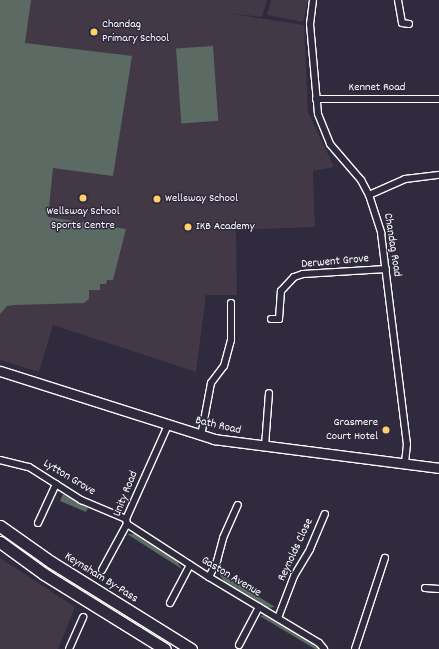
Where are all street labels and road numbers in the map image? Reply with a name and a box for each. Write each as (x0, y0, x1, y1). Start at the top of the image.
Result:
street label: Kennet Road (349, 81, 405, 95)
street label: Chandag Road (380, 212, 404, 278)
street label: Derwent Grove (301, 252, 369, 272)
street label: Bath Road (194, 414, 242, 438)
street label: Lytton Grove (40, 457, 98, 499)
street label: Unity Road (110, 469, 142, 519)
street label: Reynolds Close (275, 516, 317, 584)
street label: Keynsham By-Pass (61, 550, 141, 606)
street label: Gaston Avenue (198, 553, 264, 601)

